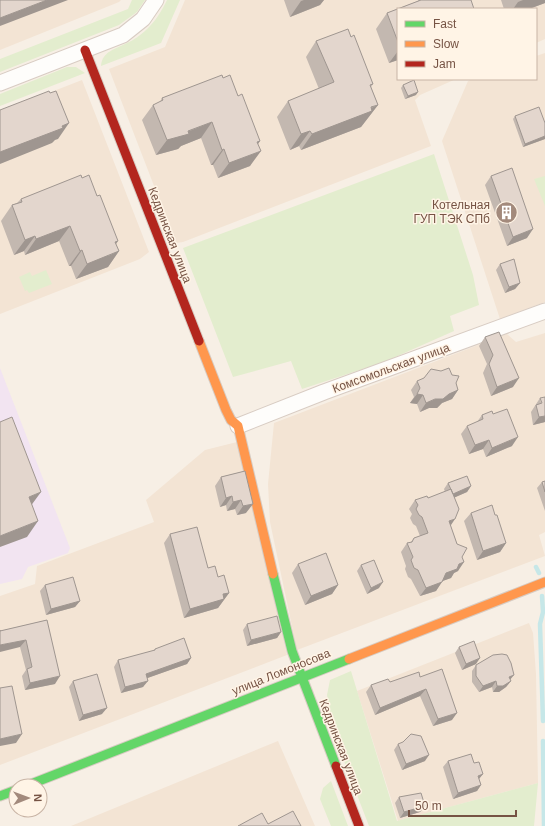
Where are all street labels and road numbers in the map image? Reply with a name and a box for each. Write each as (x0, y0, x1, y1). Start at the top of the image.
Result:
street label: Кедринская улица (145, 185, 195, 285)
street label: Комсомольская улица (331, 340, 452, 396)
street label: улица Ломоносова (230, 646, 333, 698)
street label: Кедринская улица (316, 697, 366, 797)

